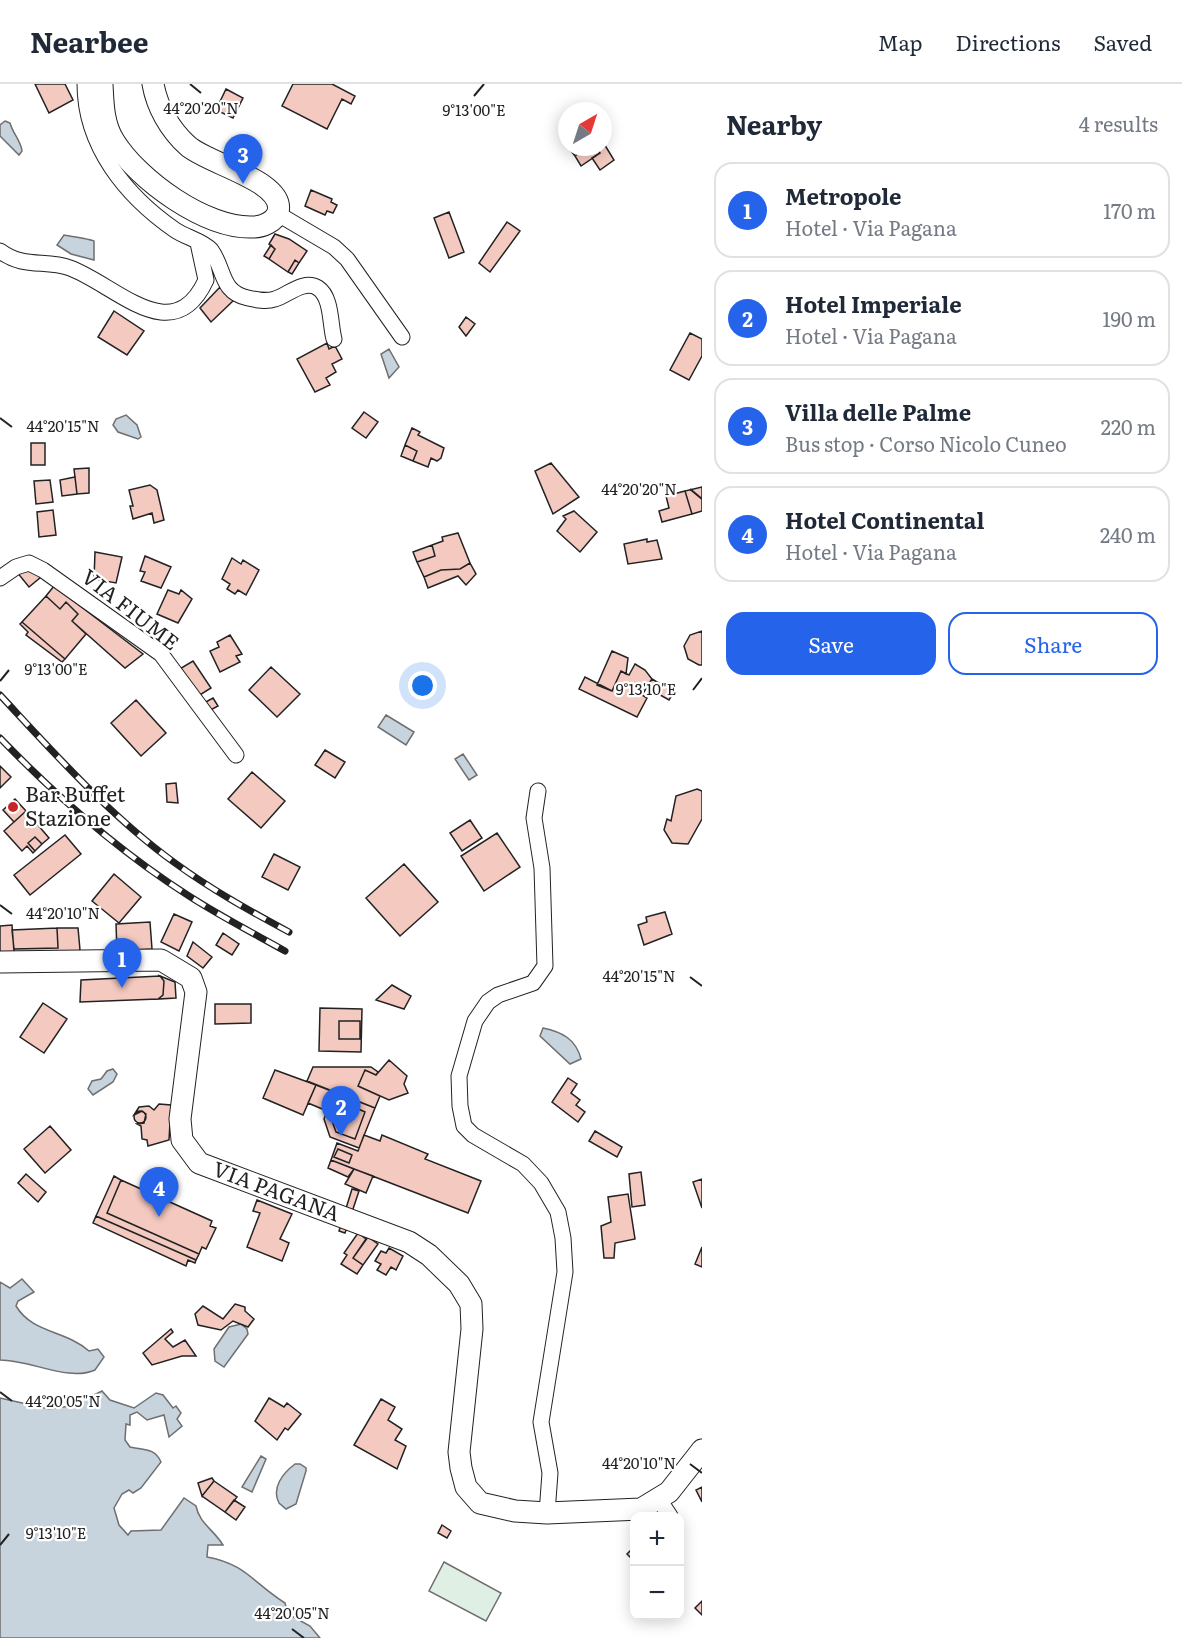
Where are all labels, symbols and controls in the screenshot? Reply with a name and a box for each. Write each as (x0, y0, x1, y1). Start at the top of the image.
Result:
text: Nearbee (30, 20, 149, 62)
text: Map (878, 26, 923, 57)
text: Directions (956, 26, 1061, 57)
text: Saved (1094, 26, 1152, 57)
text: 44°20'20"N (163, 96, 239, 119)
text: 9°13'00"E (442, 98, 506, 121)
north arrow (558, 102, 612, 156)
text: Nearby (726, 104, 822, 143)
text: 4 results (1079, 108, 1158, 138)
pin: 3 (224, 135, 262, 184)
text: Metropole (785, 179, 902, 212)
text: 1 (743, 195, 752, 225)
text: 170 m (1103, 195, 1156, 225)
text: Hotel · Via Pagana (785, 212, 957, 242)
text: Hotel Imperiale (785, 287, 962, 320)
text: 2 (742, 303, 753, 333)
text: 190 m (1102, 303, 1156, 333)
text: Hotel · Via Pagana (785, 320, 957, 350)
text: Villa delle Palme (785, 395, 971, 428)
text: 3 (742, 411, 753, 441)
text: 220 m (1101, 411, 1156, 441)
text: 44°20'15"N (26, 414, 100, 437)
text: Bus stop · Corso Nicolo Cuneo (785, 428, 1067, 458)
text: 44°20'20"N (601, 477, 677, 500)
text: Hotel Continental (785, 503, 984, 536)
text: 4 (741, 519, 754, 549)
text: 240 m (1100, 519, 1156, 549)
text: Hotel · Via Pagana (785, 536, 957, 566)
street label: VIA FIUME (76, 560, 187, 656)
button: Save (726, 612, 936, 675)
button: Share (948, 612, 1158, 675)
text: 9°13'00"E (24, 657, 88, 680)
your location (408, 671, 437, 700)
text: 9°13'10"E (616, 677, 676, 700)
place label: Bar Buffet Stazione (25, 777, 126, 832)
marker: Bar Buffet Stazione (6, 800, 20, 814)
text: 44°20'10"N (26, 901, 100, 924)
pin: 1 (102, 938, 142, 988)
text: 44°20'15"N (602, 964, 676, 987)
pin: 2 (322, 1086, 360, 1136)
street label: VIA PAGANA (209, 1152, 345, 1228)
pin: 4 (140, 1168, 178, 1217)
text: 44°20'05"N (25, 1389, 101, 1412)
text: 44°20'10"N (602, 1451, 676, 1474)
map controls (630, 1512, 684, 1620)
button: + (630, 1512, 684, 1566)
text: 9°13'10"E (26, 1521, 86, 1544)
button: − (630, 1566, 684, 1620)
text: 44°20'05"N (254, 1601, 330, 1624)

